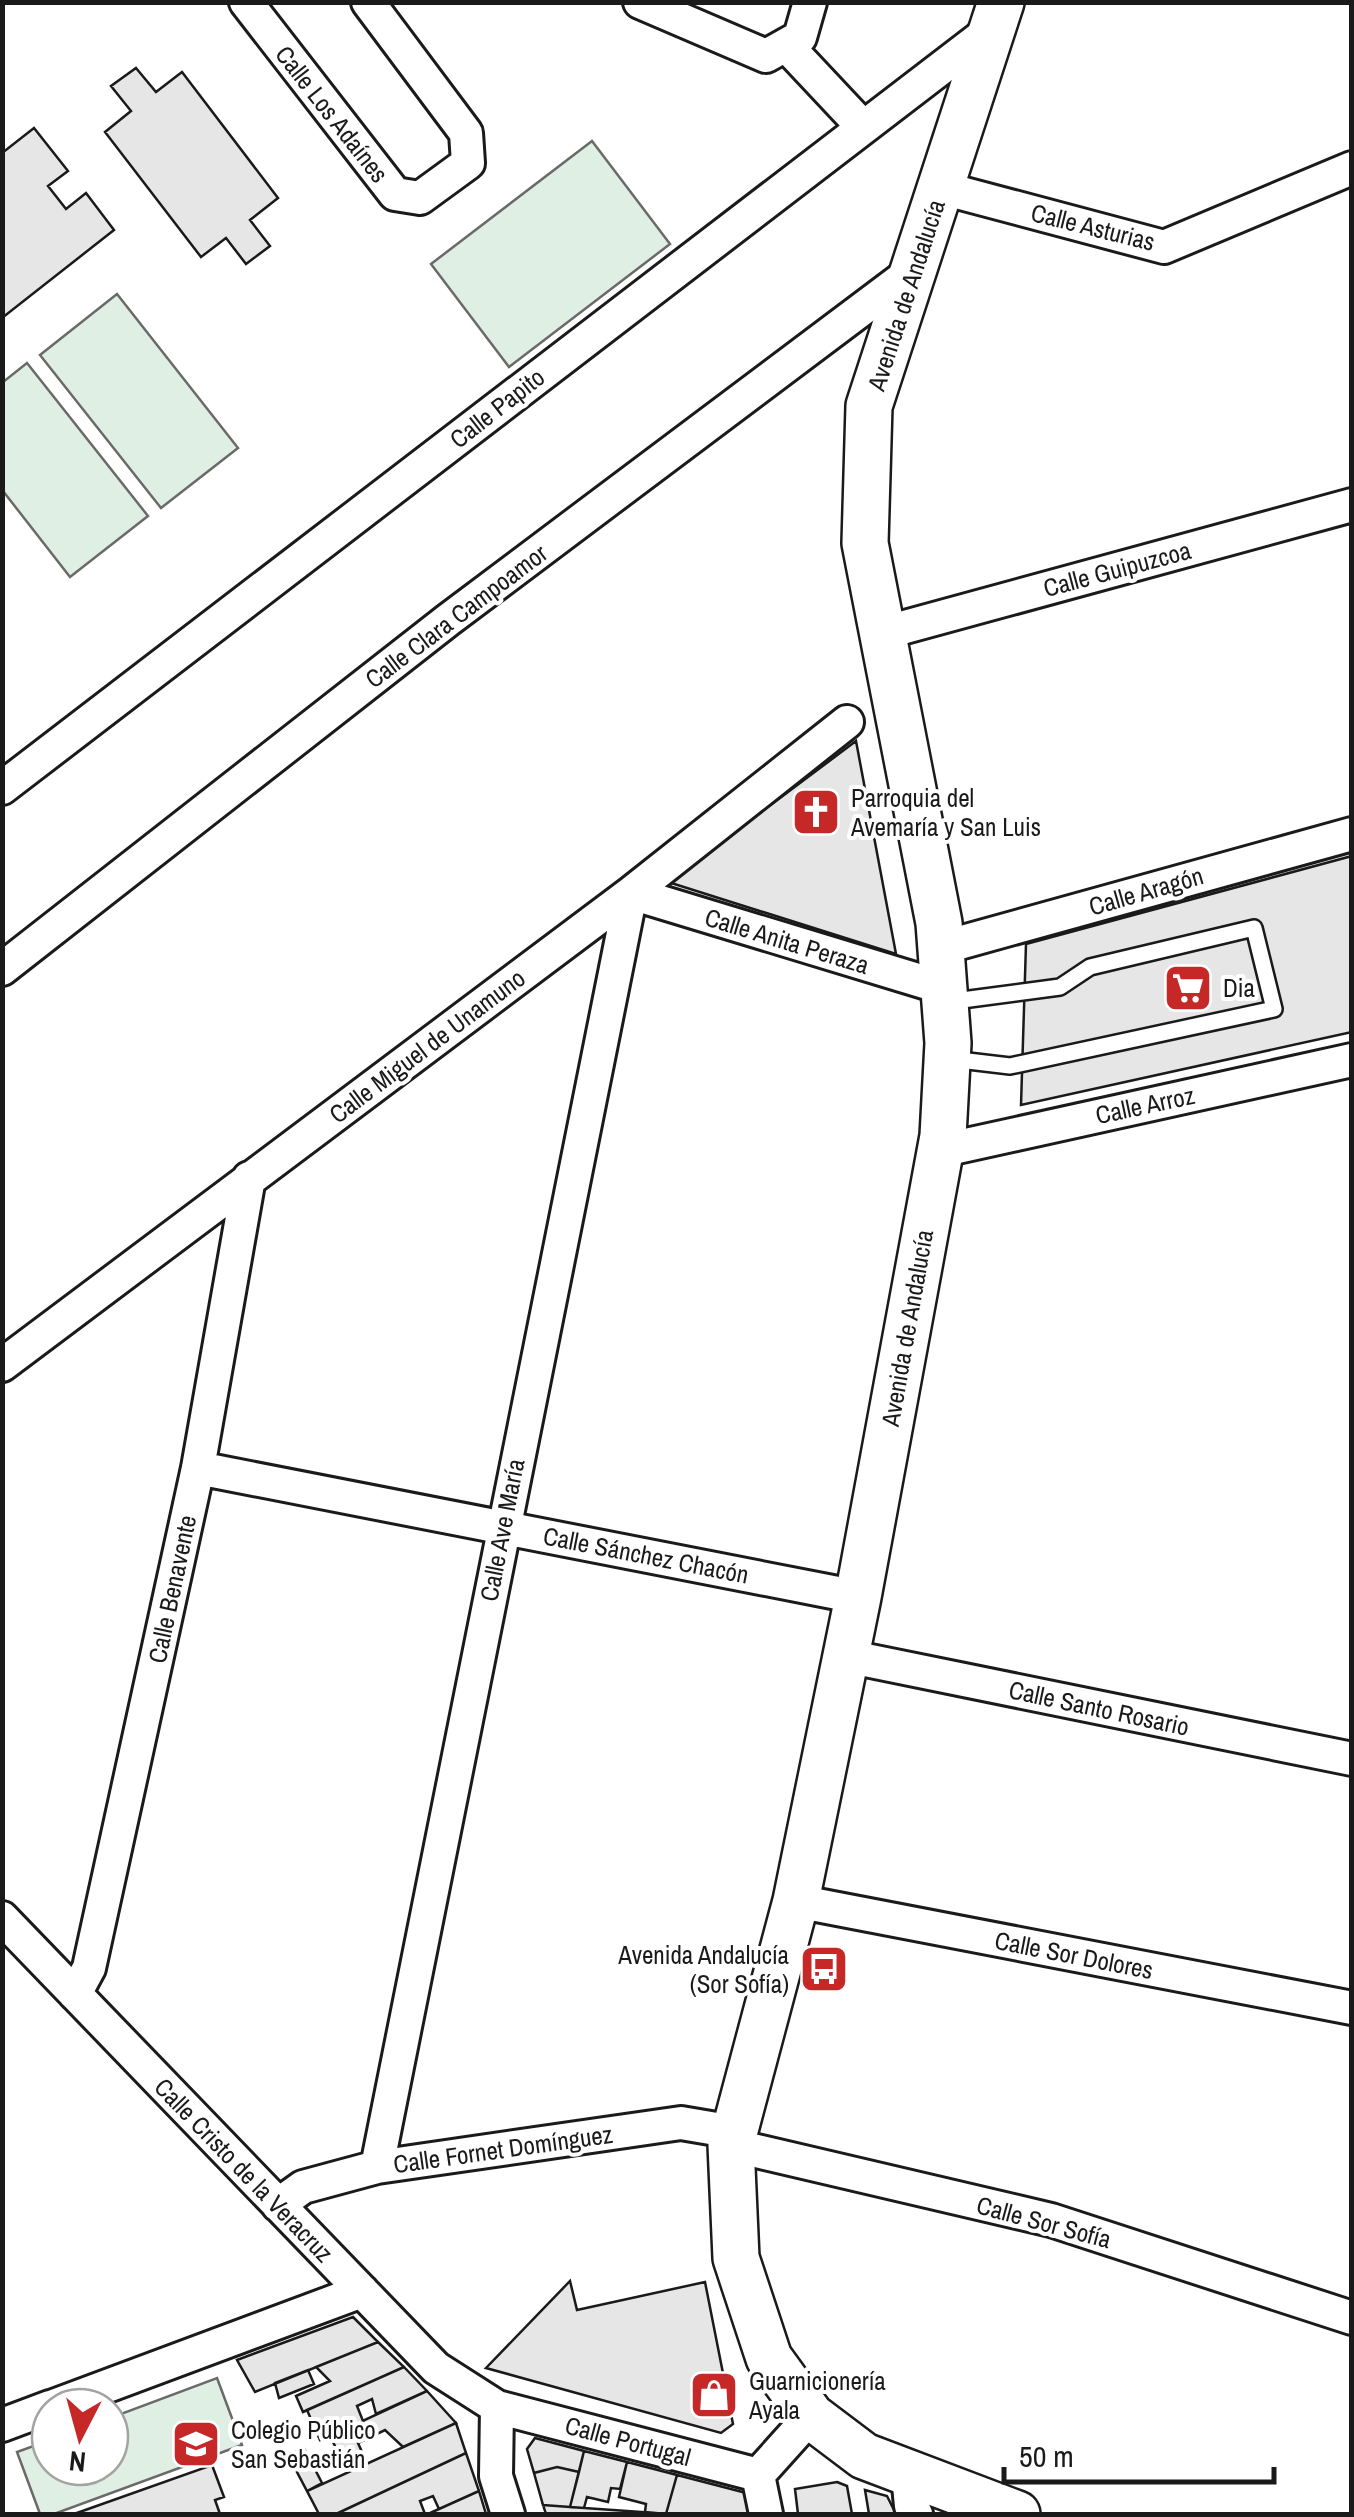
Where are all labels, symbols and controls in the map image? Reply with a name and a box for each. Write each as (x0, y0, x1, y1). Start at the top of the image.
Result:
street label: Calle Los Adaínes (268, 38, 396, 190)
street label: Avenida de Andalucía (859, 194, 953, 396)
street label: Calle Asturias (1028, 195, 1158, 259)
street label: Calle Papito (443, 360, 551, 456)
street label: Calle Guipuzcoa (1039, 533, 1195, 605)
street label: Calle Clara Campoamor (358, 536, 554, 696)
place label: Parroquia del Avemaría y San Luis (850, 781, 1041, 844)
church icon: Parroquia del Avemaría y San Luis (790, 786, 842, 838)
street label: Calle Aragón (1085, 858, 1207, 924)
street label: Calle Anita Peraza (701, 900, 874, 982)
street label: Calle Miguel de Unamuno (322, 961, 532, 1131)
supermarket icon: Dia (1162, 962, 1214, 1014)
place label: Dia (1223, 971, 1256, 1005)
street label: Calle Arroz (1092, 1078, 1198, 1132)
street label: Avenida de Andalucía (873, 1226, 941, 1430)
street label: Calle Ave María (472, 1455, 533, 1604)
street label: Calle Benavente (140, 1512, 204, 1666)
street label: Calle Sánchez Chacón (540, 1518, 752, 1592)
street label: Calle Santo Rosario (1006, 1672, 1192, 1744)
street label: Calle Sor Dolores (992, 1923, 1156, 1987)
place label: Avenida Andalucía (Sor Sofía) (617, 1938, 790, 2001)
bus stop icon: Avenida Andalucía (Sor Sofía) (798, 1943, 850, 1995)
street label: Calle Cristo de la Veracruz (147, 2070, 341, 2270)
street label: Calle Fornet Domínguez (391, 2117, 615, 2181)
street label: Calle Sor Sofía (973, 2188, 1116, 2256)
place label: Guarnicionería Ayala (748, 2364, 886, 2427)
shop icon: Guarnicionería Ayala (688, 2369, 740, 2421)
north arrow (30, 2387, 130, 2487)
street label: Calle Portugal (561, 2408, 695, 2474)
place label: Colegio Público San Sebastián (231, 2413, 376, 2476)
school or university icon: Colegio Público San Sebastián (170, 2418, 222, 2470)
scale bar (1004, 2422, 1274, 2484)
text: 50 m (1019, 2436, 1074, 2476)
text: N (67, 2442, 88, 2482)

